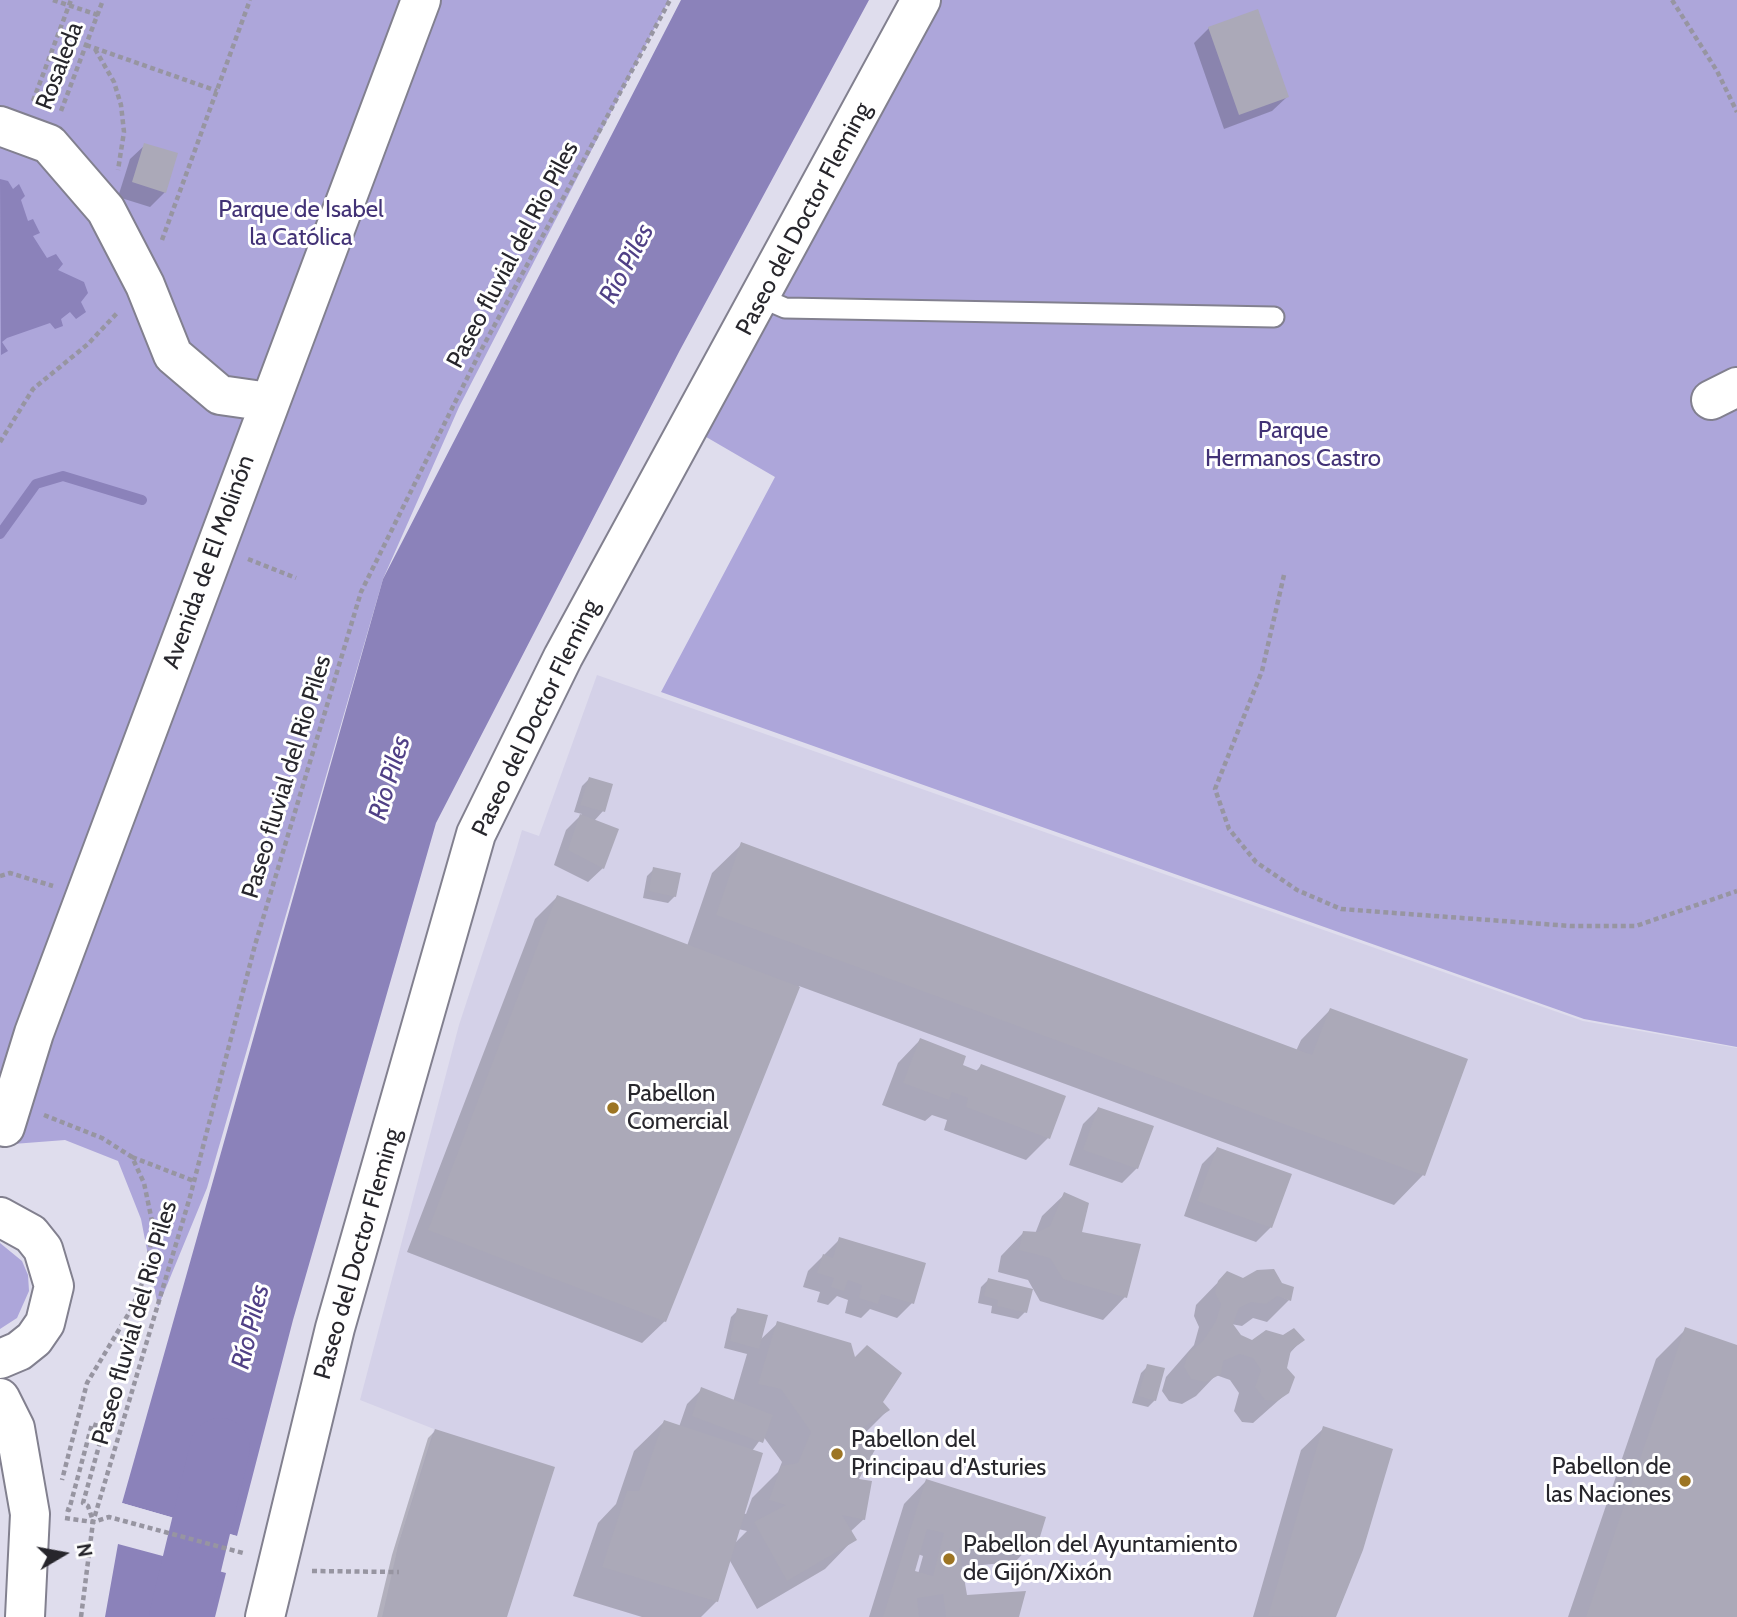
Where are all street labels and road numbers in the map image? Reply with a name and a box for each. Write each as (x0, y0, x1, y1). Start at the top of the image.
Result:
street label: Rosaleda (30, 18, 90, 114)
street label: Paseo del Doctor Fleming (730, 98, 878, 340)
street label: Paseo fluvial del Rio Piles (441, 137, 585, 373)
street label: Avenida de El Molinón (157, 451, 261, 673)
street label: Paseo del Doctor Fleming (466, 595, 606, 841)
street label: Paseo fluvial del Rio Piles (236, 652, 338, 902)
street label: Paseo del Doctor Fleming (308, 1125, 408, 1383)
street label: Paseo fluvial del Rio Piles (86, 1198, 184, 1448)

